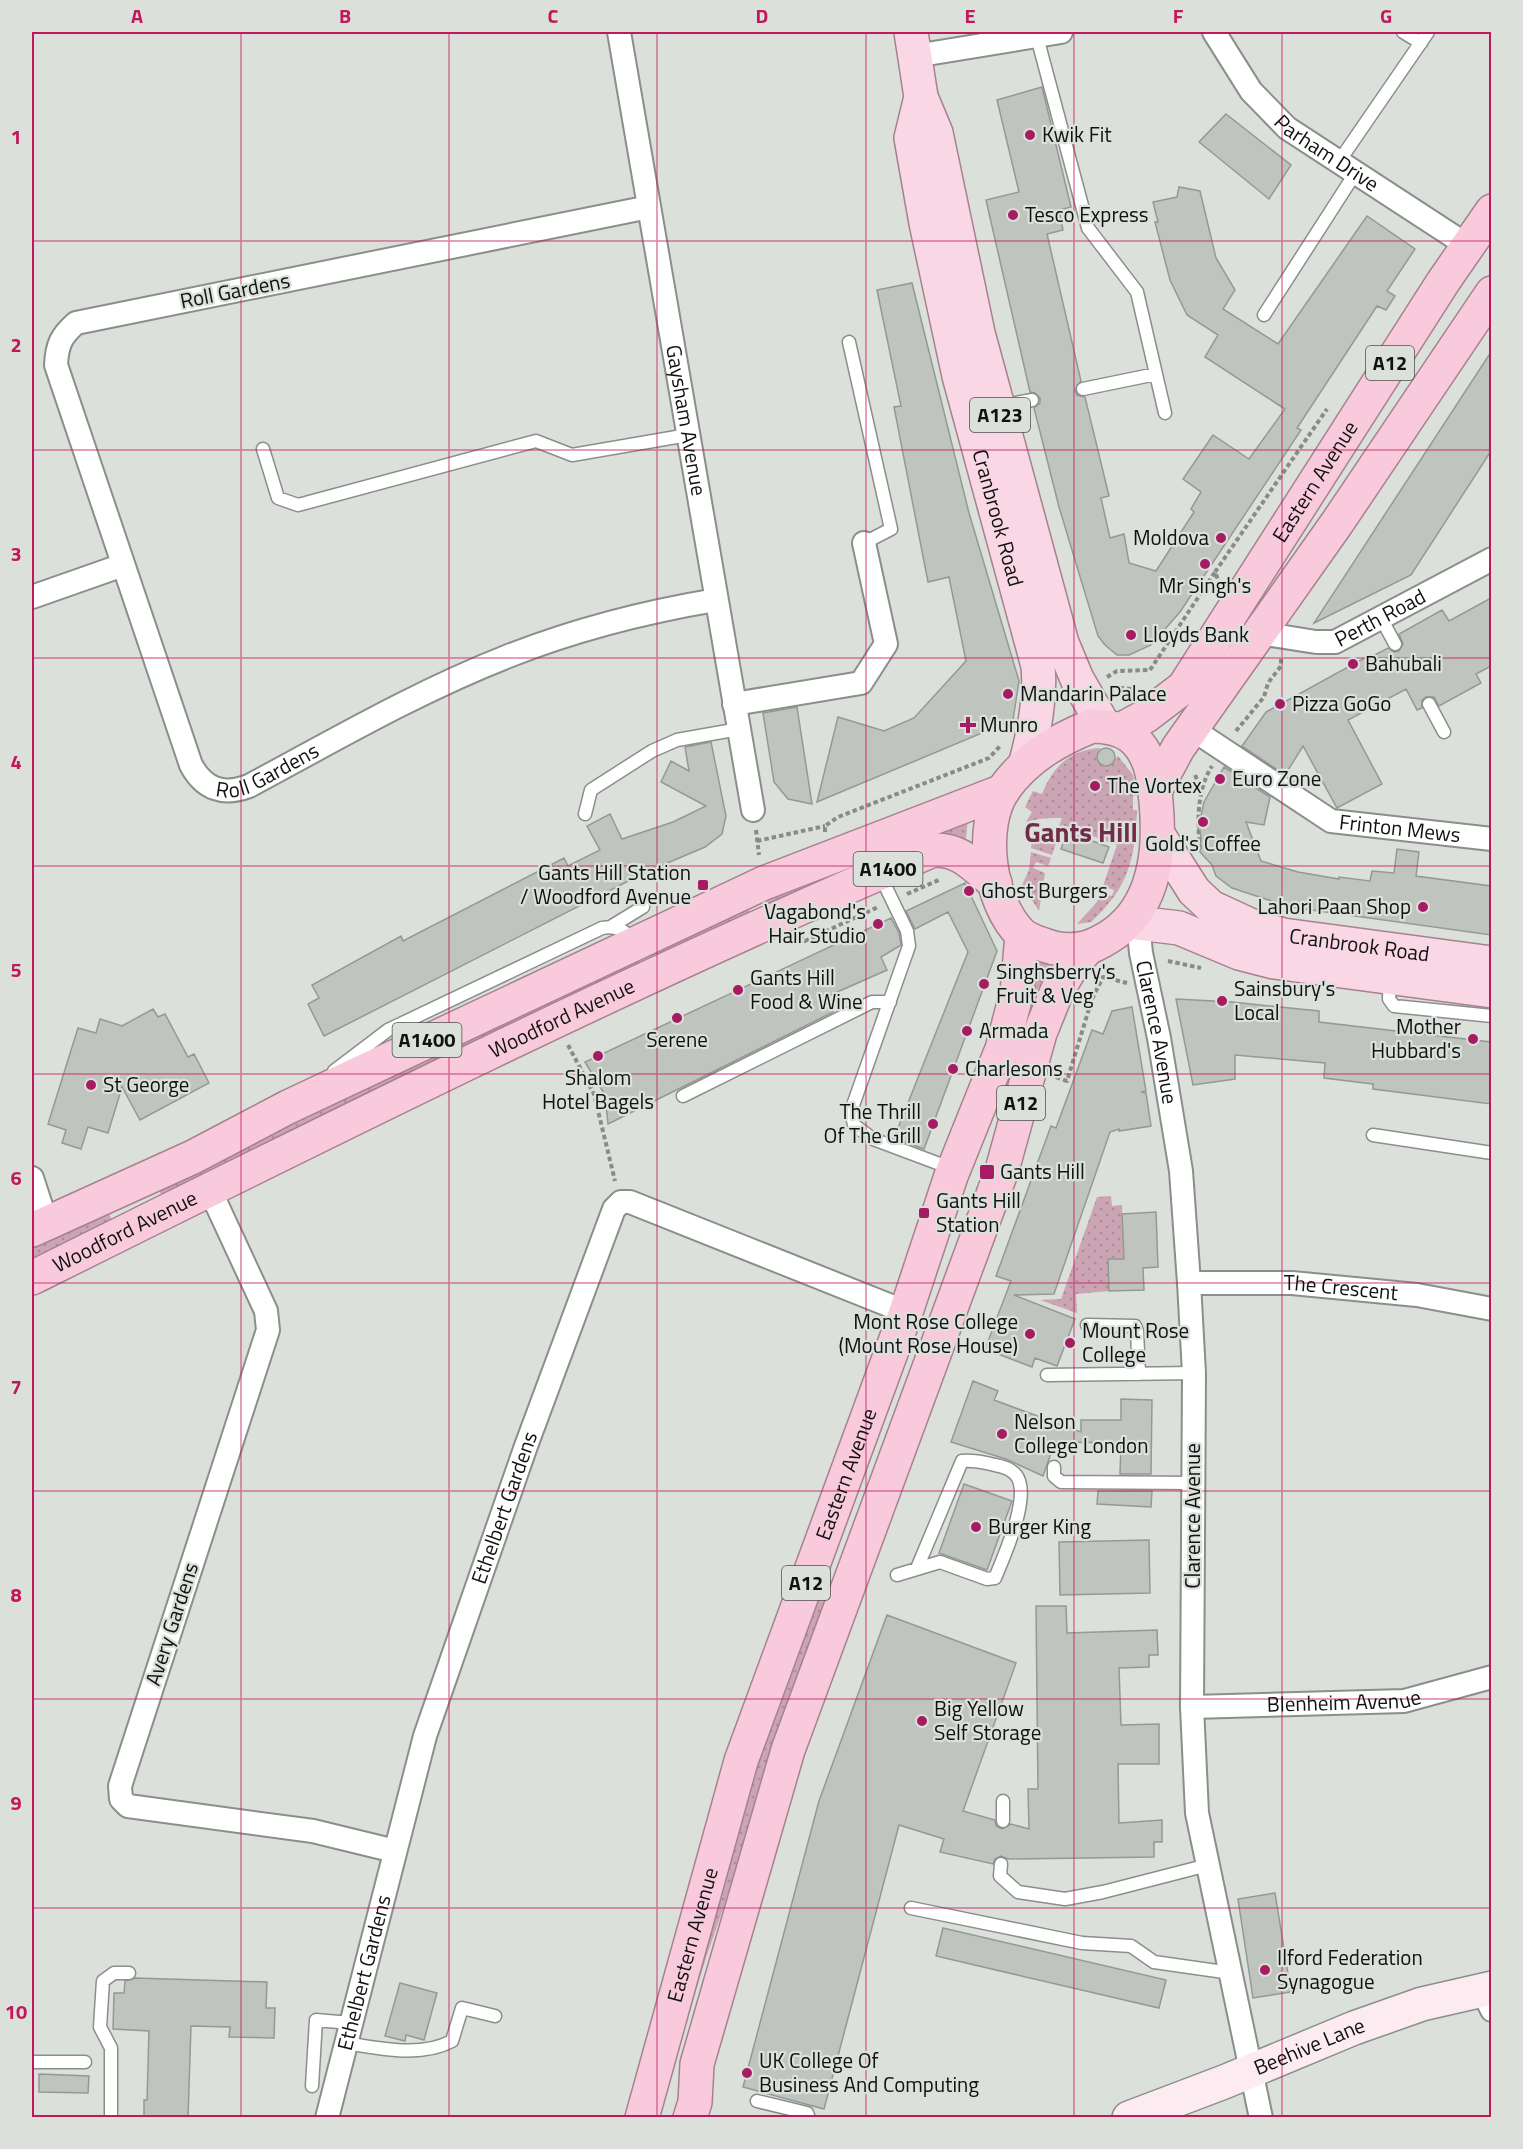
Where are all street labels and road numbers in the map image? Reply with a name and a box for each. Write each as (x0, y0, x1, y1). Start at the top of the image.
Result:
street label: Parham Drive (1267, 107, 1386, 199)
street label: Roll Gardens (177, 264, 293, 316)
street label: Gaysham Avenue (658, 342, 716, 498)
road number: A12 (1366, 346, 1414, 380)
road number: A123 (970, 398, 1030, 432)
street label: Eastern Avenue (1264, 414, 1365, 548)
street label: Cranbrook Road (965, 445, 1033, 590)
street label: Perth Road (1329, 580, 1431, 654)
street label: Roll Gardens (214, 734, 324, 806)
street label: Frinton Mews (1338, 805, 1462, 850)
road number: A1400 (854, 852, 922, 886)
street label: Cranbrook Road (1288, 919, 1431, 969)
street label: Clarence Avenue (1128, 957, 1187, 1106)
street label: Woodford Avenue (483, 969, 639, 1066)
road number: A1400 (392, 1023, 462, 1057)
road number: A12 (997, 1086, 1045, 1120)
street label: Woodford Avenue (47, 1181, 202, 1280)
street label: The Crescent (1284, 1266, 1400, 1308)
street label: Eastern Avenue (806, 1403, 884, 1545)
street label: Ethelbert Gardens (462, 1427, 545, 1588)
street label: Clarence Avenue (1176, 1443, 1208, 1589)
street label: Avery Gardens (136, 1558, 206, 1689)
road number: A12 (782, 1566, 830, 1600)
street label: Blenheim Avenue (1266, 1680, 1424, 1720)
street label: Eastern Avenue (658, 1863, 726, 2006)
street label: Ethelbert Gardens (328, 1891, 399, 2054)
street label: Beehive Lane (1248, 2008, 1369, 2083)

